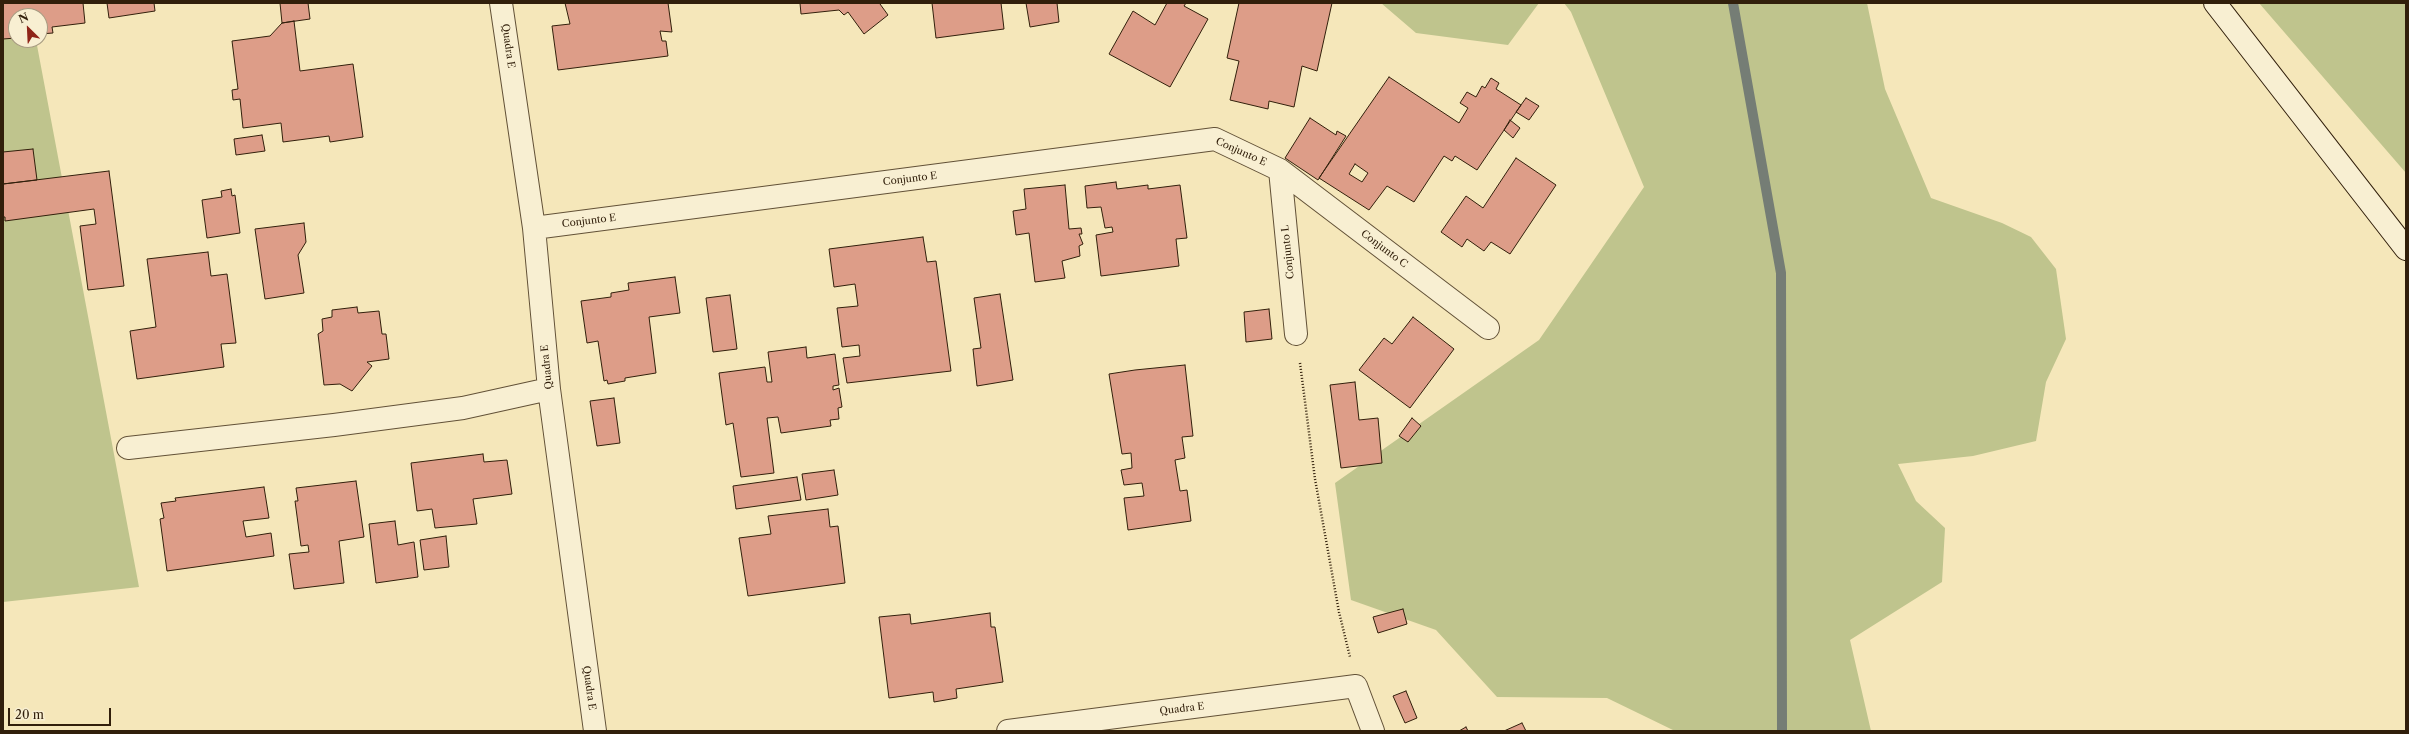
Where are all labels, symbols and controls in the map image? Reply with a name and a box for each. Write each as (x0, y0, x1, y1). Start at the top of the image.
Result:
north arrow (8, 8, 48, 48)
text: N (16, 10, 31, 26)
street label: Quadra E (499, 23, 517, 69)
street label: Conjunto E (1214, 135, 1268, 169)
street label: Conjunto E (882, 170, 938, 188)
street label: Conjunto E (561, 212, 617, 230)
street label: Conjunto L (1279, 224, 1297, 280)
street label: Conjunto C (1358, 228, 1410, 270)
street label: Quadra E (539, 344, 555, 390)
street label: Quadra E (580, 665, 598, 711)
scale bar (10, 700, 113, 726)
street label: Quadra E (1159, 700, 1205, 718)
text: 20 m (15, 707, 44, 722)

